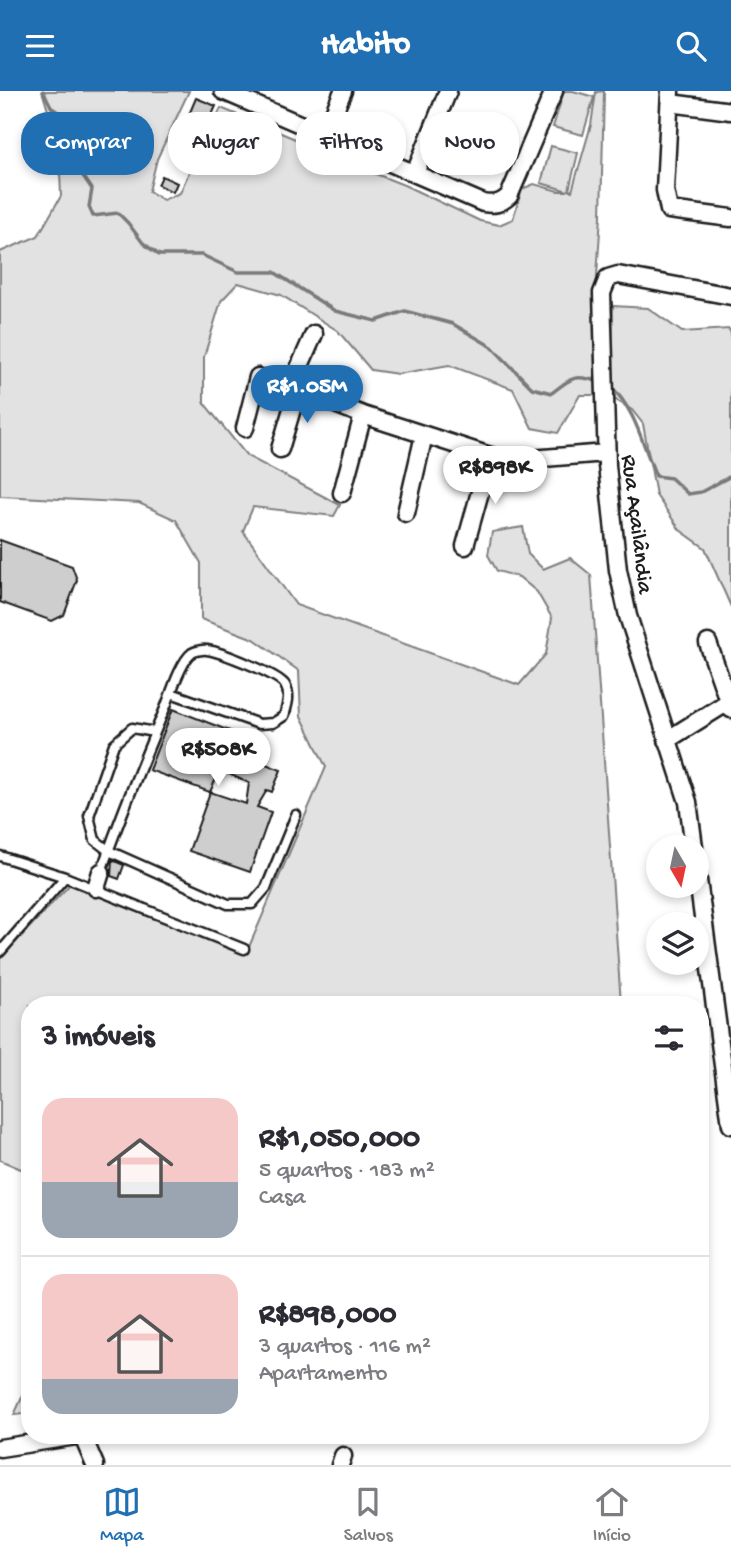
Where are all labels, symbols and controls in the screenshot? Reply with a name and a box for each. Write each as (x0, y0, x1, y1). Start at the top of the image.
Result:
icon: menu (21, 27, 59, 65)
text: Habito (321, 27, 410, 65)
icon: search (672, 27, 710, 65)
chip: Comprar (21, 112, 154, 175)
chip: Alugar (168, 112, 282, 175)
chip: Filtros (296, 112, 406, 175)
chip: Novo (420, 112, 519, 175)
pin: R$1.05M (242, 365, 372, 425)
text: R$1.05M (267, 374, 347, 401)
pin: R$898K (438, 447, 552, 506)
street label: Rua Açailândia (614, 453, 658, 597)
text: R$898K (459, 455, 531, 482)
pin: R$508K (161, 729, 275, 788)
text: R$508K (182, 737, 254, 764)
north arrow (646, 835, 709, 898)
map controls (646, 835, 709, 975)
button: layers (646, 912, 709, 975)
icon: filters (650, 1019, 688, 1057)
text: 3 imóveis (42, 1021, 154, 1056)
text: R$1,050,000 (259, 1123, 420, 1158)
icon: home (98, 1126, 182, 1210)
text: 5 quartos · 183 m² (259, 1158, 435, 1185)
text: Casa (259, 1185, 305, 1212)
text: R$898,000 (259, 1299, 397, 1334)
icon: home (98, 1302, 182, 1386)
text: 3 quartos · 116 m² (259, 1334, 431, 1361)
text: Apartamento (259, 1361, 387, 1388)
tab: Mapa (100, 1483, 144, 1548)
tab: Salvos (344, 1483, 393, 1548)
tab: Início (593, 1483, 631, 1548)

